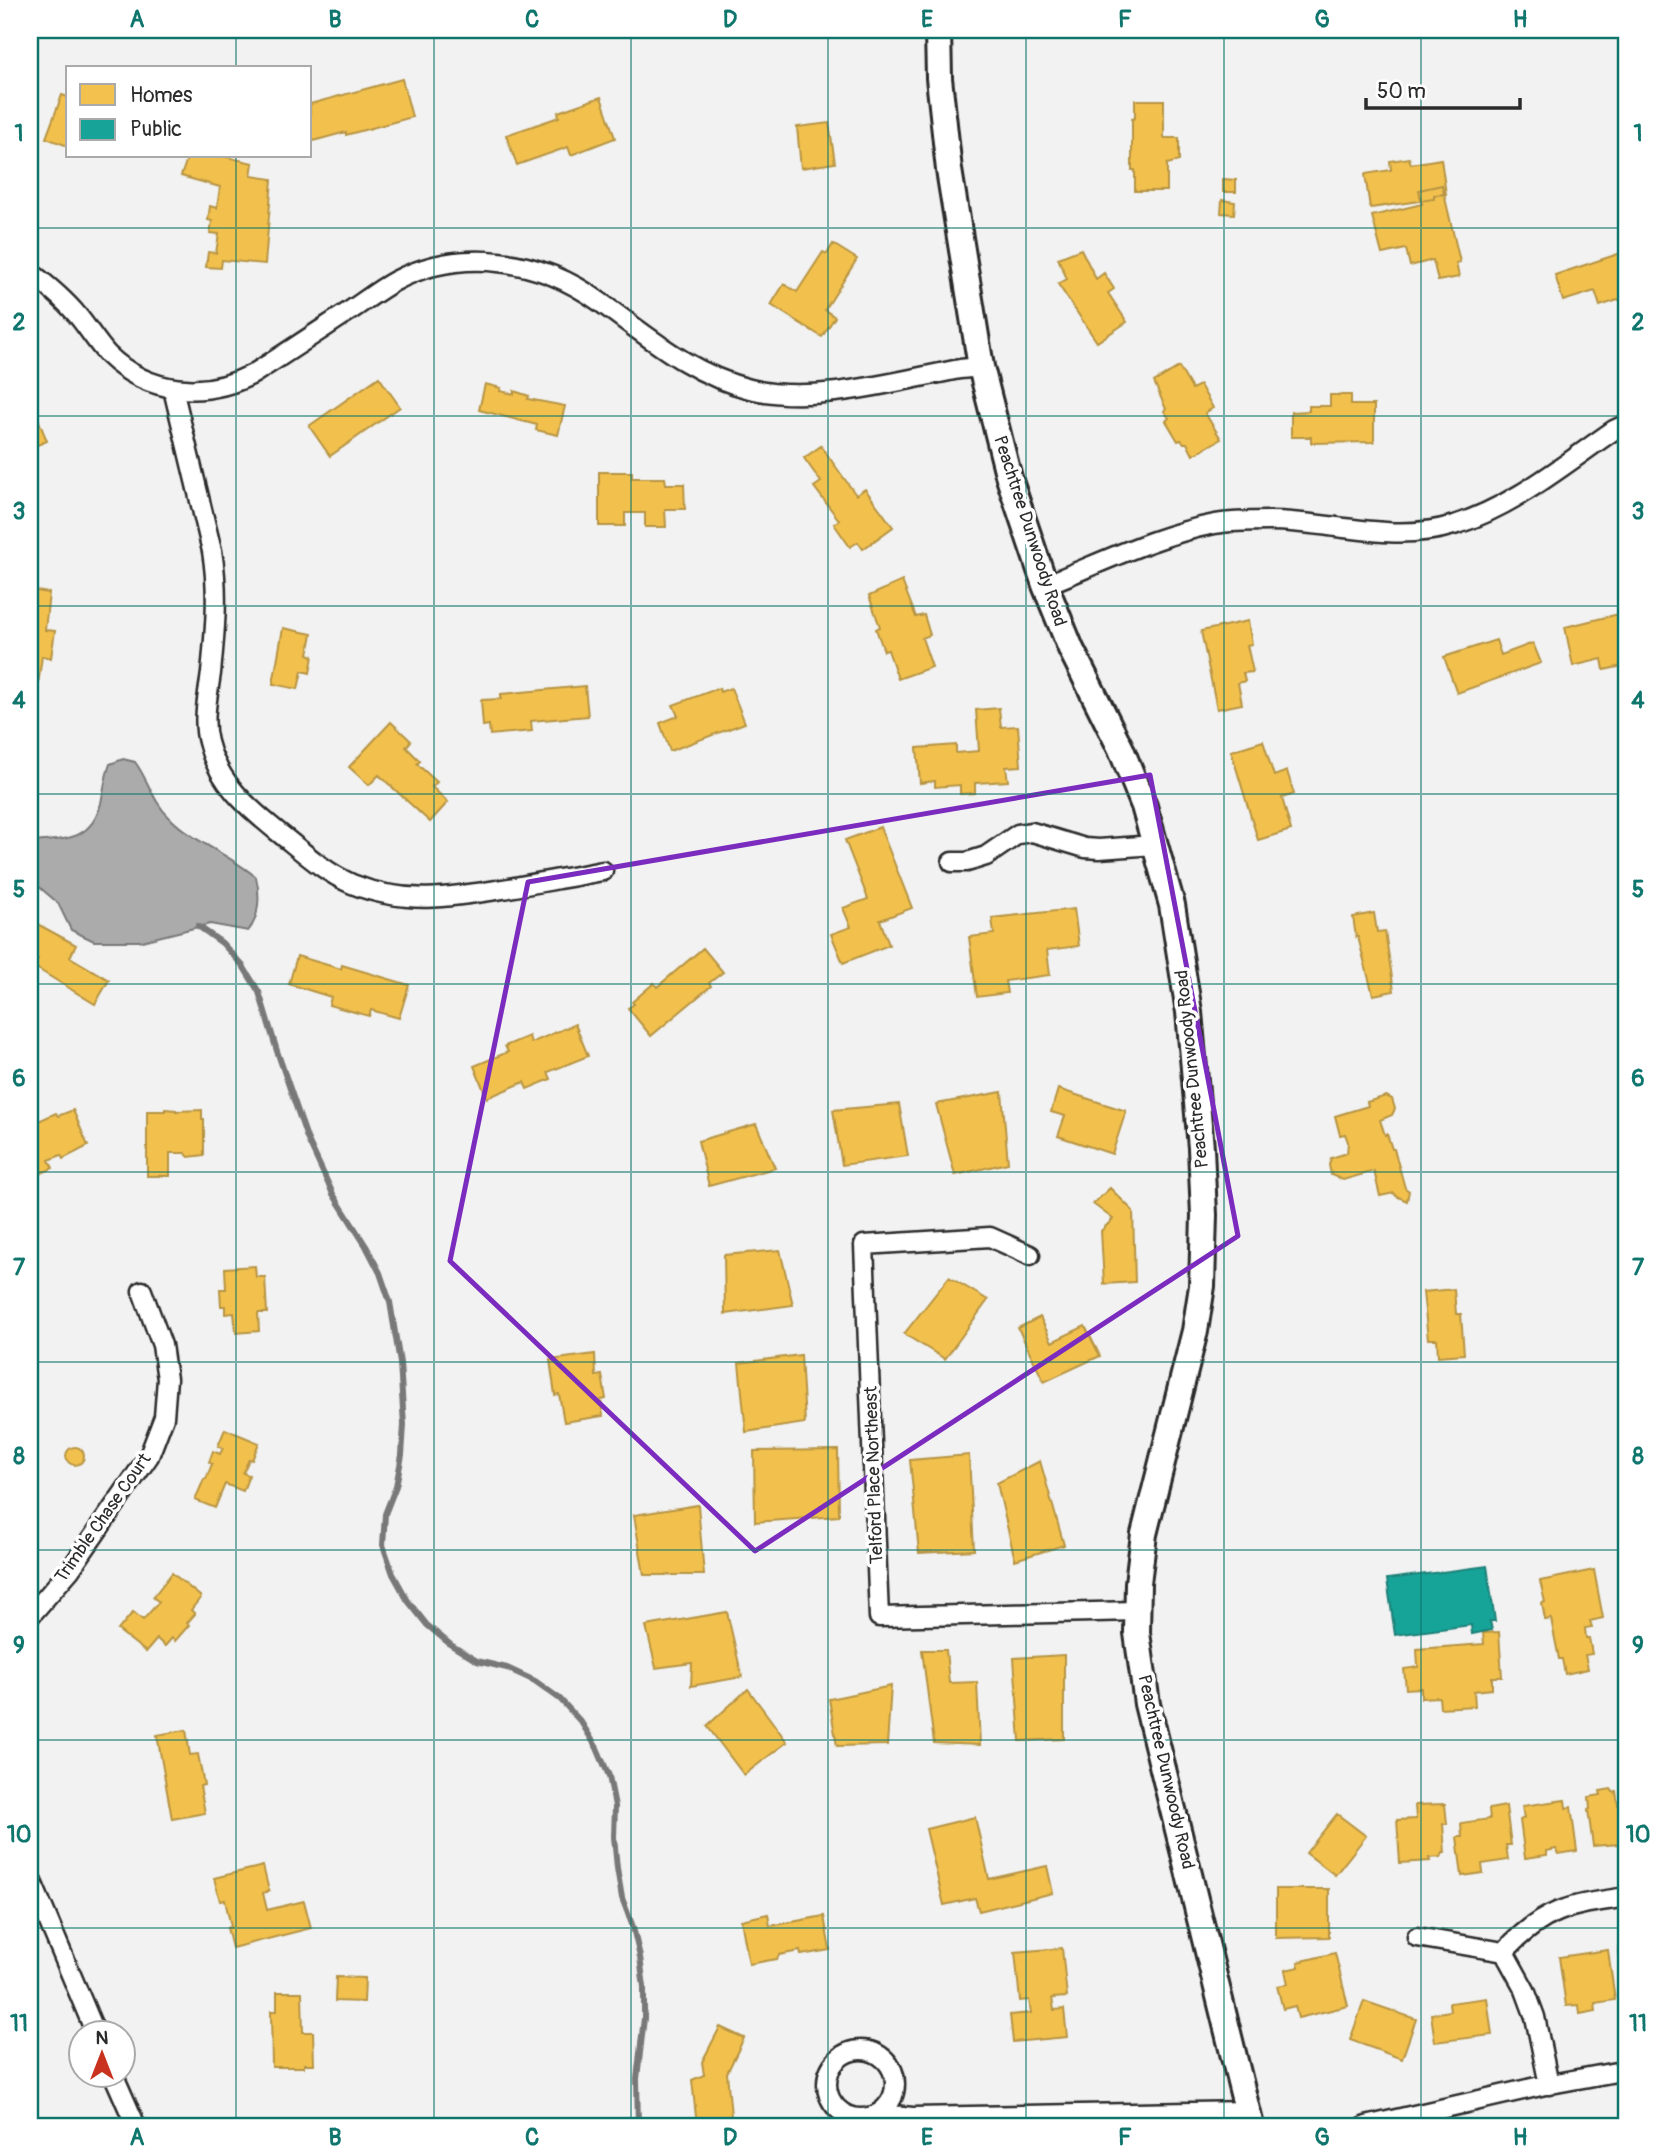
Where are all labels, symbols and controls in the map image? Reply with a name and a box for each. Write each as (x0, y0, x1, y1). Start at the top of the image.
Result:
text: A (130, 5, 145, 34)
text: B (328, 5, 342, 34)
text: C (525, 5, 539, 34)
text: D (723, 5, 737, 34)
text: E (921, 5, 933, 34)
text: F (1118, 5, 1132, 34)
text: G (1314, 5, 1330, 34)
text: H (1513, 5, 1527, 34)
legend (66, 66, 312, 158)
scale bar (1366, 66, 1520, 110)
text: 50 m (1377, 78, 1426, 105)
text: Homes (130, 82, 193, 109)
text: Public (130, 116, 182, 143)
text: 1 (15, 119, 24, 148)
text: 1 (1634, 119, 1643, 148)
text: 2 (13, 308, 26, 337)
text: 2 (1632, 308, 1645, 337)
street label: Peachtree Dunwoody Road (988, 433, 1072, 629)
text: 3 (13, 497, 25, 526)
text: 3 (1632, 497, 1644, 526)
text: 4 (12, 686, 26, 715)
text: 4 (1631, 686, 1645, 715)
text: 5 (13, 875, 25, 904)
text: 5 (1632, 875, 1644, 904)
street label: Peachtree Dunwoody Road (1170, 969, 1214, 1169)
text: 6 (12, 1064, 26, 1093)
text: 6 (1631, 1064, 1645, 1093)
text: 7 (13, 1253, 26, 1282)
text: 7 (1632, 1253, 1645, 1282)
street label: Telford Place Northeast (859, 1385, 889, 1564)
text: 8 (13, 1442, 25, 1471)
text: 8 (1632, 1442, 1644, 1471)
street label: Trimble Chase Court (50, 1448, 157, 1587)
text: 9 (13, 1631, 25, 1660)
text: 9 (1632, 1631, 1644, 1660)
street label: Peachtree Dunwoody Road (1132, 1672, 1200, 1872)
text: 10 (7, 1820, 31, 1849)
text: 10 (1626, 1820, 1650, 1849)
text: 11 (10, 2009, 28, 2038)
text: 11 (1629, 2009, 1647, 2038)
north arrow (66, 2020, 136, 2090)
text: N (96, 2026, 109, 2050)
text: A (130, 2123, 145, 2152)
text: B (328, 2123, 342, 2152)
text: C (525, 2123, 539, 2152)
text: D (723, 2123, 737, 2152)
text: E (921, 2123, 933, 2152)
text: F (1118, 2123, 1132, 2152)
text: G (1314, 2123, 1330, 2152)
text: H (1513, 2123, 1527, 2152)

